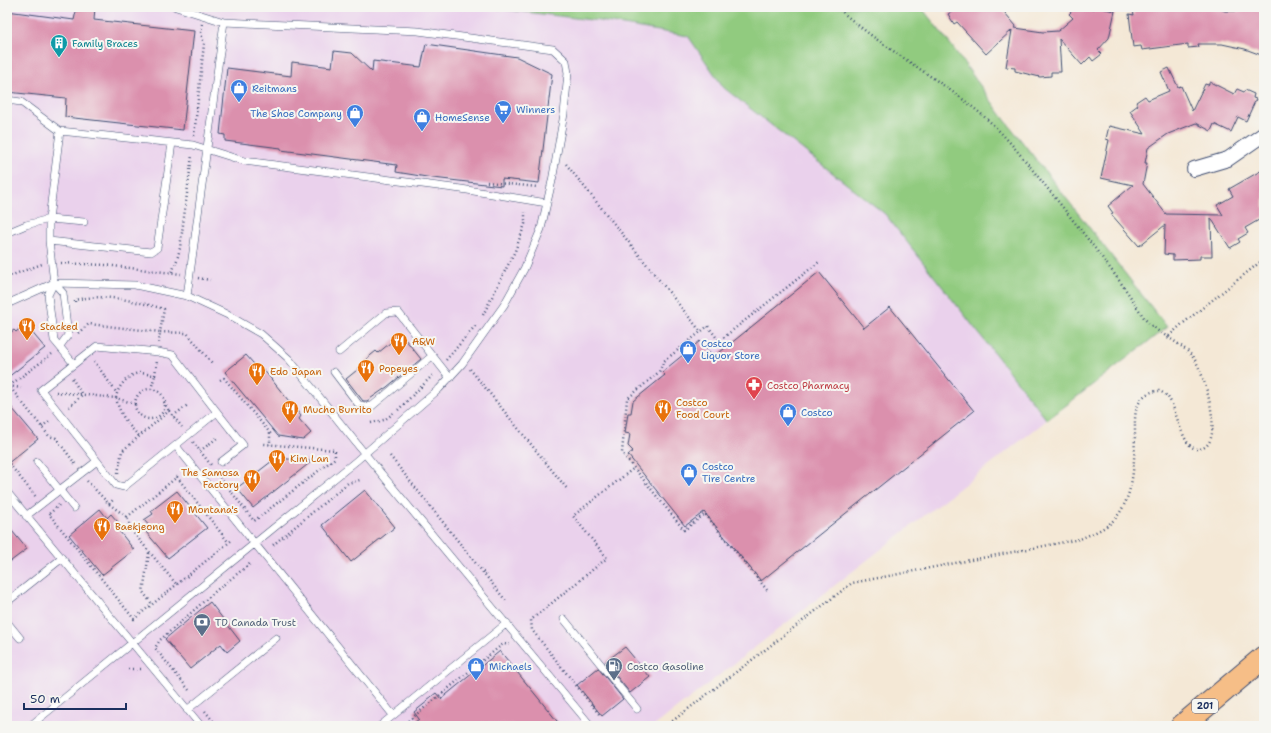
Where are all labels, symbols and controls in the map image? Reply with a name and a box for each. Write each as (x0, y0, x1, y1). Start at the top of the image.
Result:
building icon: Family Braces (49, 33, 69, 58)
place label: Family Braces (72, 37, 138, 50)
shop icon: Reitmans (229, 78, 249, 103)
place label: Reitmans (252, 82, 297, 95)
supermarket icon: Winners (493, 99, 513, 124)
shop icon: The Shoe Company (345, 103, 365, 128)
place label: Winners (516, 103, 555, 116)
place label: The Shoe Company (250, 107, 342, 120)
shop icon: HomeSense (412, 107, 432, 132)
place label: HomeSense (435, 111, 490, 124)
restaurant icon: Stacked (17, 316, 37, 341)
place label: Stacked (40, 320, 79, 333)
restaurant icon: A&W (389, 331, 409, 356)
place label: A&W (412, 335, 435, 348)
place label: Costco Liquor Store (701, 337, 760, 362)
shop icon: Costco Liquor Store (678, 339, 698, 364)
restaurant icon: Popeyes (356, 358, 376, 383)
restaurant icon: Edo Japan (247, 361, 267, 386)
place label: Popeyes (379, 362, 418, 375)
place label: Edo Japan (270, 365, 322, 378)
pharmacy icon: Costco Pharmacy (744, 375, 764, 400)
place label: Costco Pharmacy (767, 379, 850, 392)
place label: Costco Food Court (676, 396, 730, 421)
restaurant icon: Costco Food Court (653, 398, 673, 423)
restaurant icon: Mucho Burrito (280, 399, 300, 424)
shop icon: Costco (778, 402, 798, 427)
place label: Mucho Burrito (303, 403, 372, 416)
place label: Costco (801, 406, 833, 419)
restaurant icon: Kim Lan (267, 448, 287, 473)
place label: Kim Lan (290, 452, 329, 465)
place label: Costco Tire Centre (702, 460, 756, 485)
shop icon: Costco Tire Centre (679, 462, 699, 487)
place label: The Samosa Factory (181, 466, 240, 491)
restaurant icon: The Samosa Factory (242, 468, 262, 493)
restaurant icon: Montana's (165, 499, 185, 524)
place label: Montana's (188, 503, 238, 516)
restaurant icon: Baekjeong (92, 516, 112, 541)
place label: Baekjeong (115, 520, 165, 533)
bank icon: TD Canada Trust (192, 612, 212, 637)
place label: TD Canada Trust (215, 616, 296, 629)
shop icon: Michaels (466, 656, 486, 681)
fuel station icon: Costco Gasoline (604, 656, 624, 681)
place label: Michaels (489, 660, 532, 673)
place label: Costco Gasoline (627, 660, 704, 673)
scale bar (24, 685, 126, 711)
text: 50 m (30, 691, 60, 707)
road number: 201 (1192, 699, 1218, 713)

